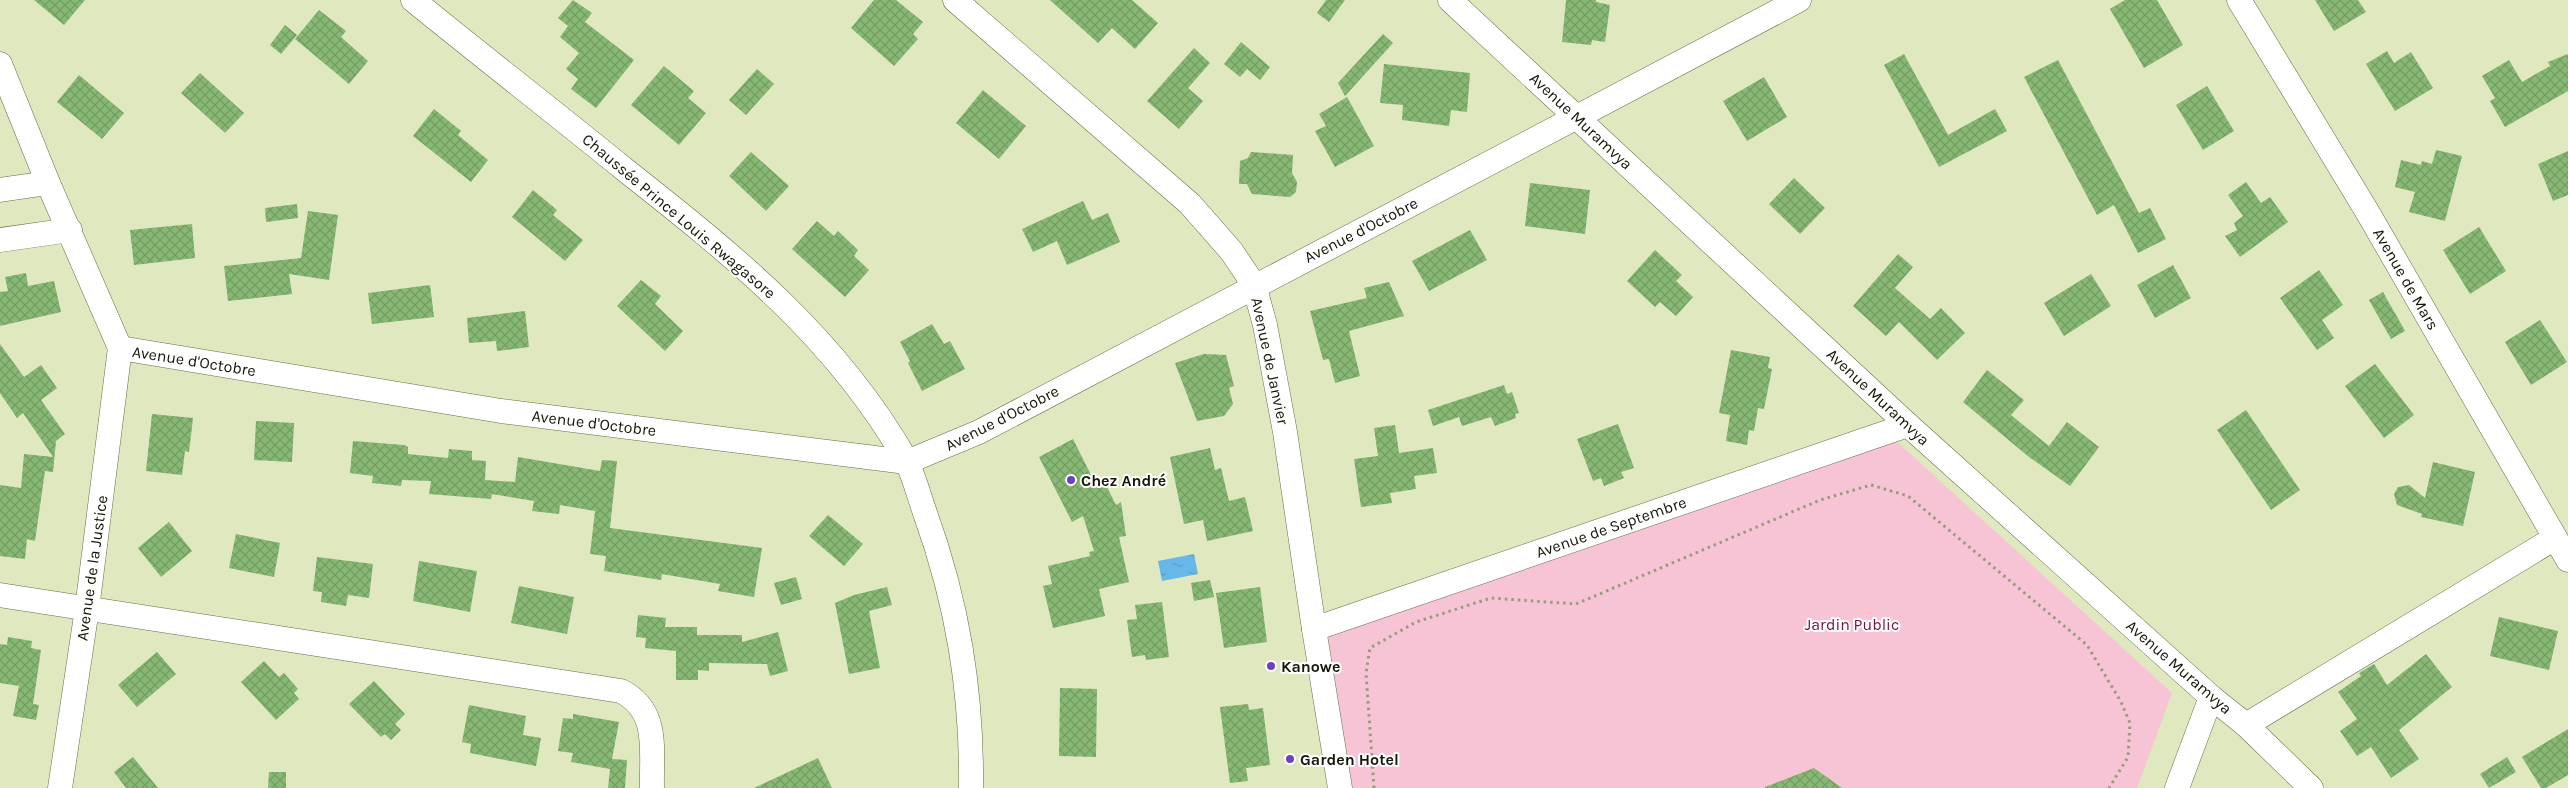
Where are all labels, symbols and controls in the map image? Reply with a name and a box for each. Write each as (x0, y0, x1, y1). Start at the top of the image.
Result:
street label: Avenue Muramvya (1526, 69, 1636, 173)
street label: Chaussée Prince Louis Rwagasore (579, 130, 779, 302)
street label: Avenue d'Octobre (1301, 193, 1421, 267)
street label: Avenue de Mars (2369, 225, 2443, 333)
street label: Avenue de Janvier (1247, 296, 1293, 427)
street label: Avenue d'Octobre (131, 342, 257, 380)
street label: Avenue Muramvya (1823, 345, 1933, 449)
street label: Avenue d'Octobre (942, 381, 1062, 455)
street label: Avenue d'Octobre (531, 406, 657, 440)
place label: Chez André (1081, 471, 1166, 490)
marker: Chez André (1065, 474, 1077, 486)
street label: Avenue de Septembre (1533, 492, 1689, 562)
street label: Avenue de la Justice (72, 494, 112, 642)
park label: Jardin Public (1805, 615, 1899, 634)
street label: Avenue Muramvya (2122, 616, 2236, 718)
place label: Kanowe (1281, 657, 1340, 676)
marker: Kanowe (1265, 660, 1277, 672)
place label: Garden Hotel (1300, 750, 1399, 769)
marker: Garden Hotel (1284, 753, 1296, 765)

